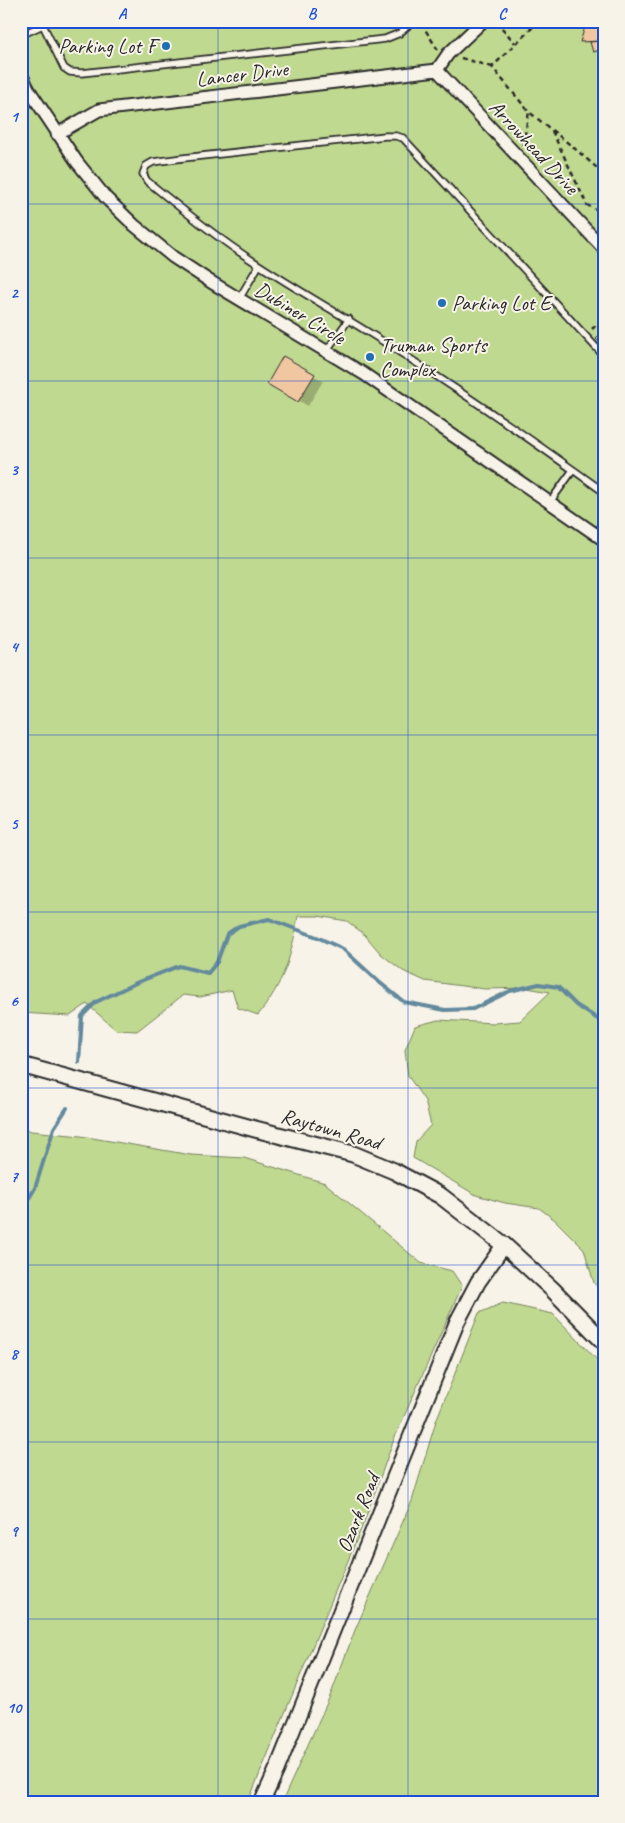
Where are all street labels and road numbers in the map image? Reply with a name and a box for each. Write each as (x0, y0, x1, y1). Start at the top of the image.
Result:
street label: Lancer Drive (195, 55, 291, 93)
street label: Arrowhead Drive (484, 94, 585, 201)
street label: Dubiner Circle (250, 276, 351, 351)
street label: Raytown Road (278, 1102, 388, 1157)
street label: Ozark Road (330, 1466, 387, 1556)

